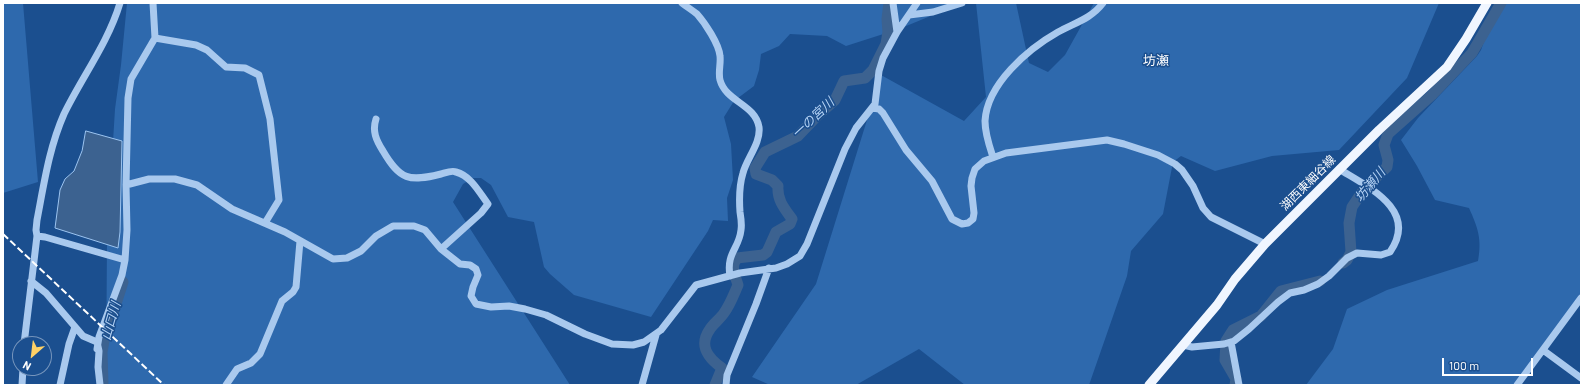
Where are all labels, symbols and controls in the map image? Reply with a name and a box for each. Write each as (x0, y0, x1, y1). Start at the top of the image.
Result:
district label: 坊瀬 (1143, 53, 1169, 69)
water label: 一の宮川 (789, 95, 837, 141)
street label: 湖西東細谷線 (1277, 152, 1339, 214)
water label: 坊瀬川 (1351, 165, 1389, 205)
water label: 山口川 (98, 300, 124, 342)
north arrow (12, 336, 52, 376)
scale bar (1444, 350, 1535, 376)
text: 100 m (1449, 358, 1479, 372)
text: N (20, 359, 33, 374)

